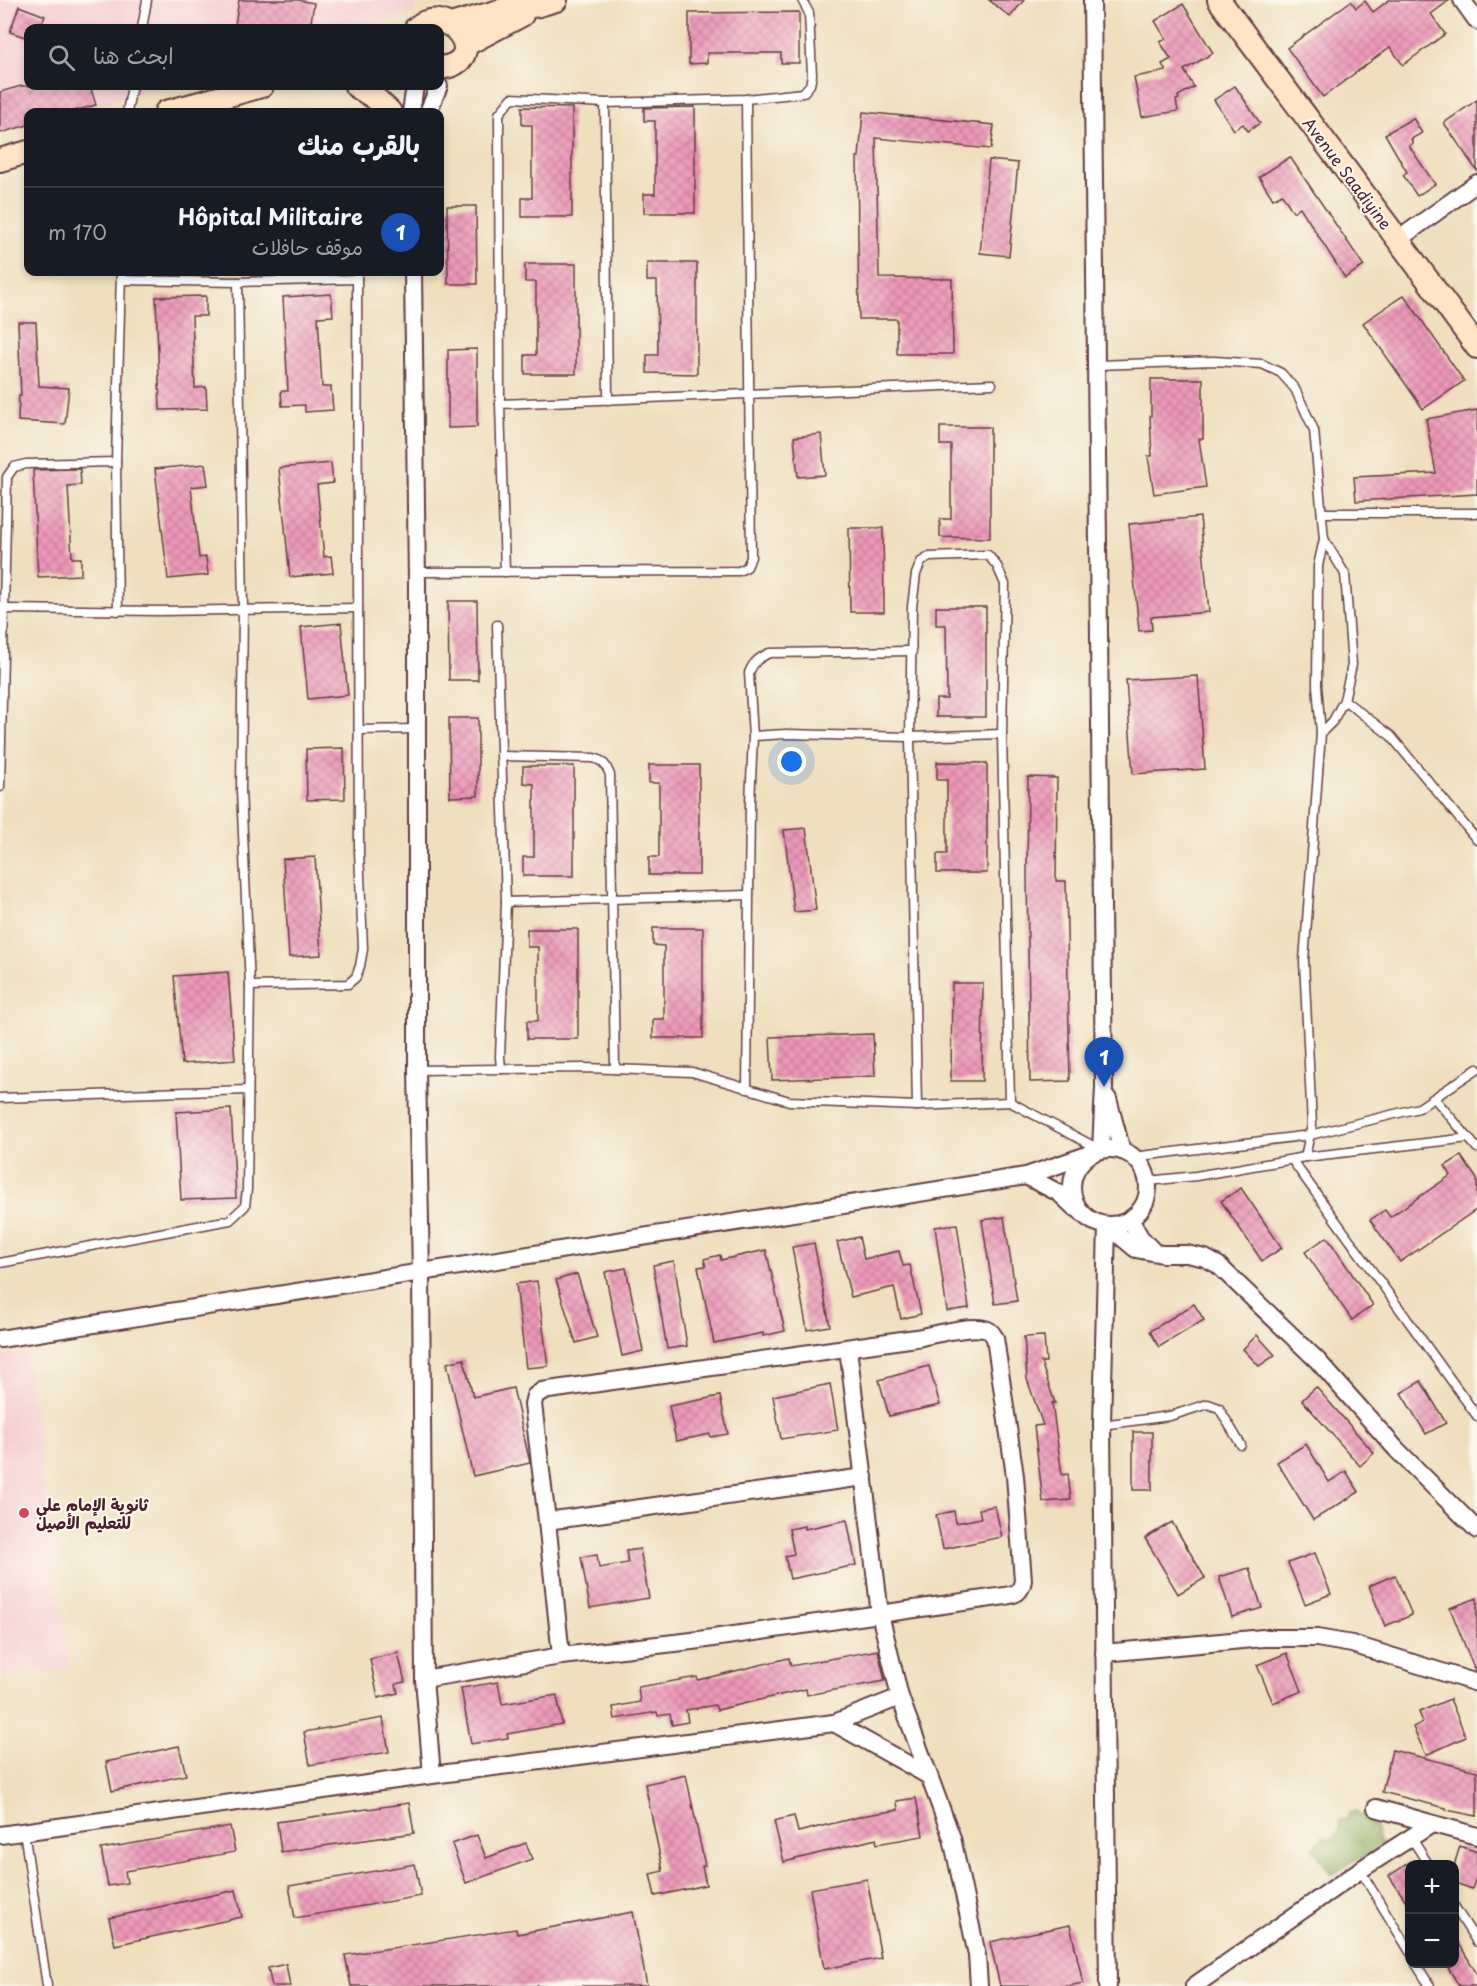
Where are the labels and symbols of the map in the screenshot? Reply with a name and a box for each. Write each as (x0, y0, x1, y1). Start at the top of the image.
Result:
street label: Avenue Saadiyine (1298, 112, 1398, 234)
your location (777, 747, 806, 776)
pin: 1 (1084, 1038, 1124, 1087)
place label: ثانوية الإمام علي للتعليم الأصيل (36, 1492, 149, 1536)
marker: ثانوية الإمام علي للتعليم الأصيل (17, 1506, 31, 1520)

